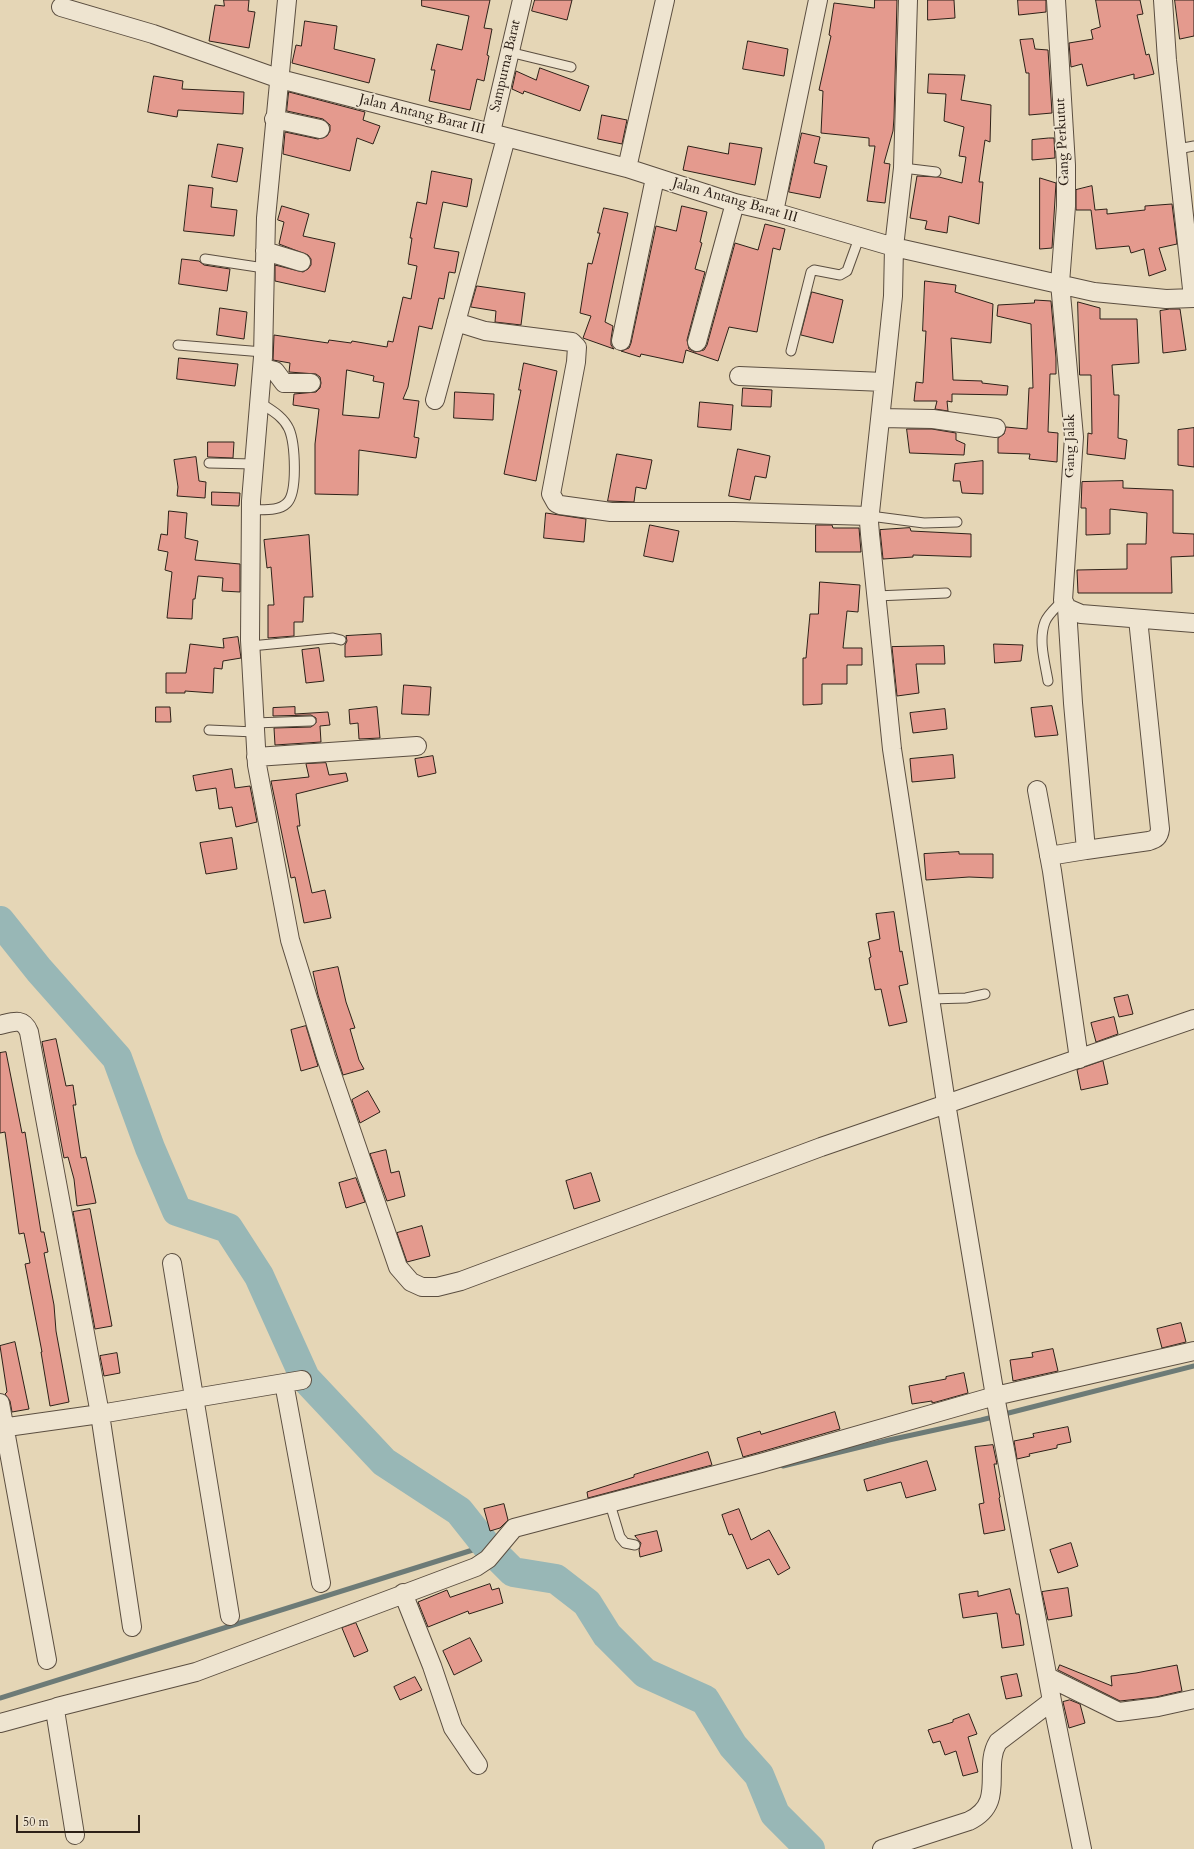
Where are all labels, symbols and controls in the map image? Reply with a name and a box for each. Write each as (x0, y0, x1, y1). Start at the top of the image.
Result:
street label: Sampurna Barat (487, 18, 525, 114)
street label: Jalan Antang Barat III (357, 91, 487, 139)
street label: Gang Perkutut (1052, 98, 1074, 186)
street label: Jalan Antang Barat III (671, 175, 799, 227)
street label: Gang Jalak (1063, 414, 1079, 478)
scale bar (18, 1807, 142, 1833)
text: 50 m (23, 1814, 49, 1830)

